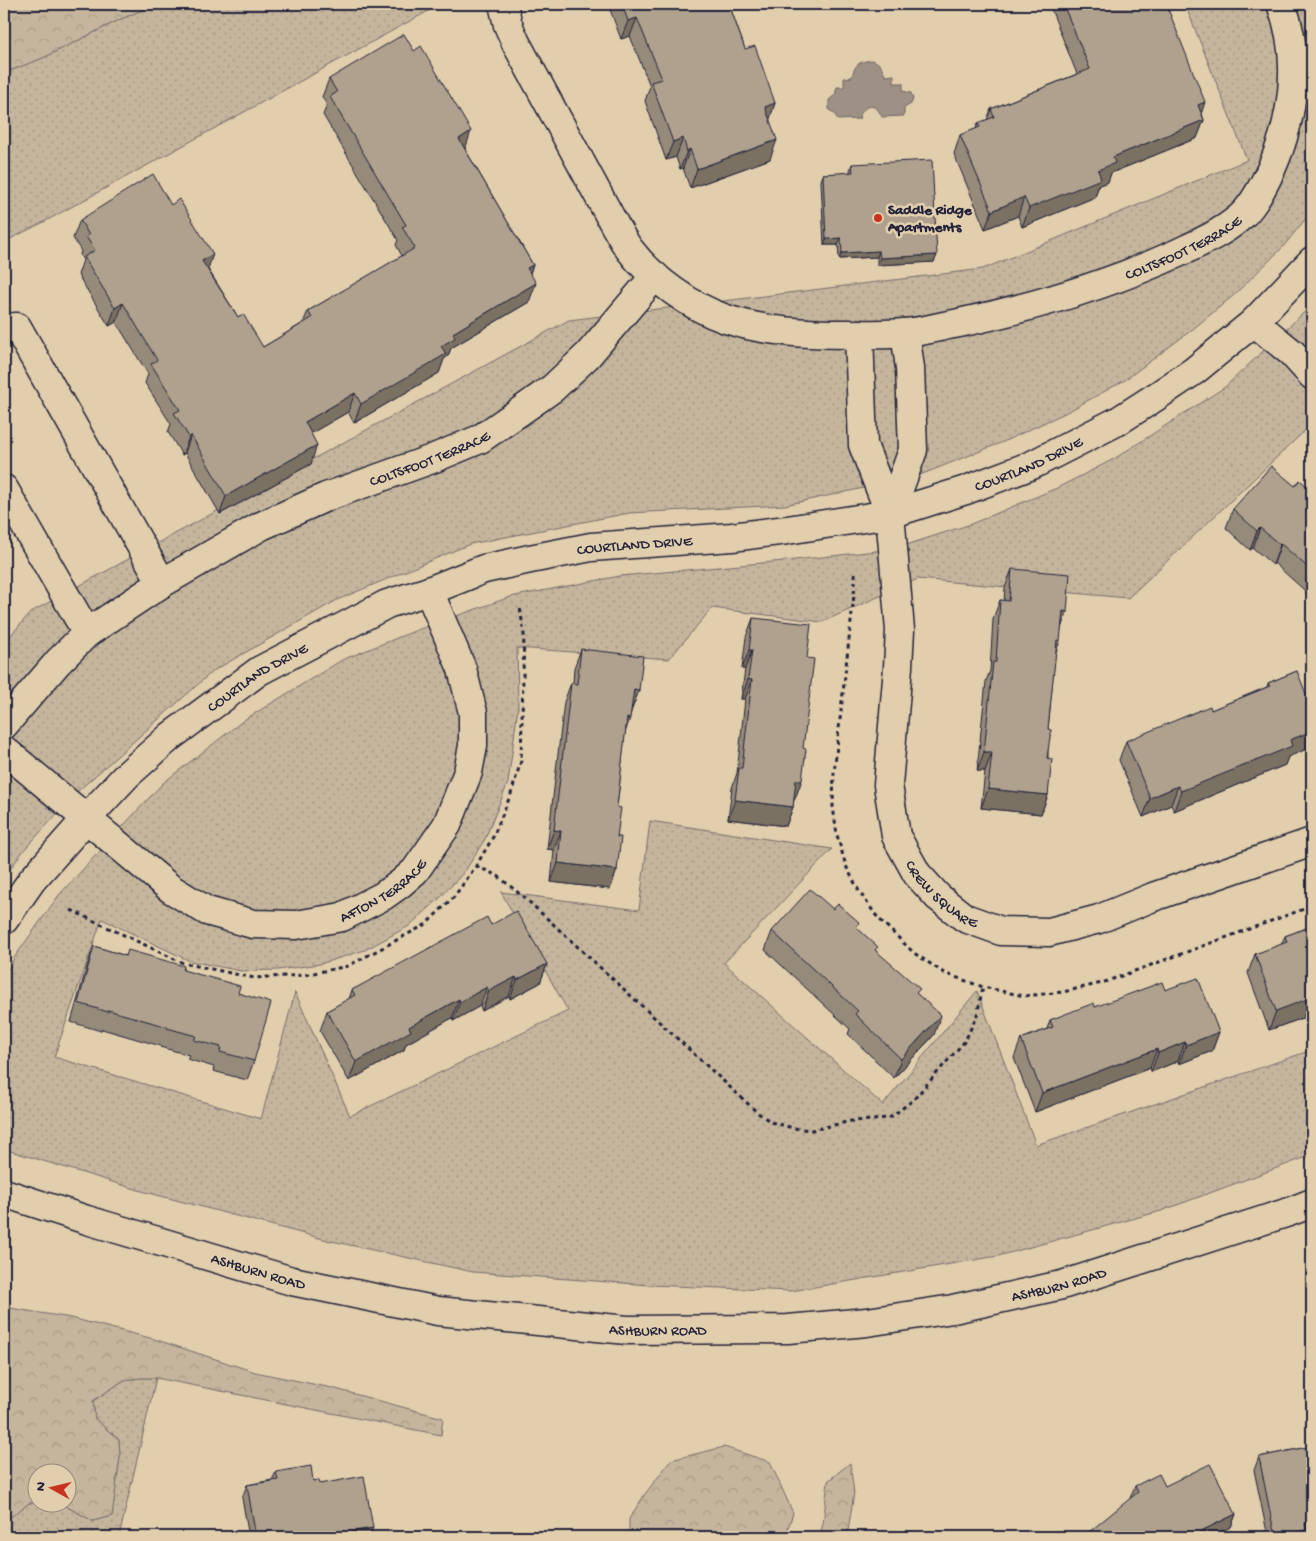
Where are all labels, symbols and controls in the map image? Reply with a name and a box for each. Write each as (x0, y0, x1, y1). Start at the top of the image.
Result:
place label: Saddle Ridge Apartments (887, 202, 973, 237)
marker: Saddle Ridge Apartments (872, 212, 884, 224)
street label: COLTSFOOT TERRACE (1123, 212, 1247, 285)
street label: COLTSFOOT TERRACE (367, 427, 495, 492)
street label: COURTLAND DRIVE (973, 433, 1087, 497)
street label: COURTLAND DRIVE (575, 533, 694, 561)
street label: COURTLAND DRIVE (204, 640, 312, 717)
street label: AFTON TERRACE (337, 856, 432, 928)
street label: CREW SQUARE (900, 858, 980, 933)
street label: ASHBURN ROAD (208, 1250, 307, 1295)
street label: ASHBURN ROAD (1010, 1264, 1109, 1307)
street label: ASHBURN ROAD (608, 1321, 707, 1341)
north arrow (28, 1464, 78, 1514)
text: N (33, 1481, 51, 1492)

